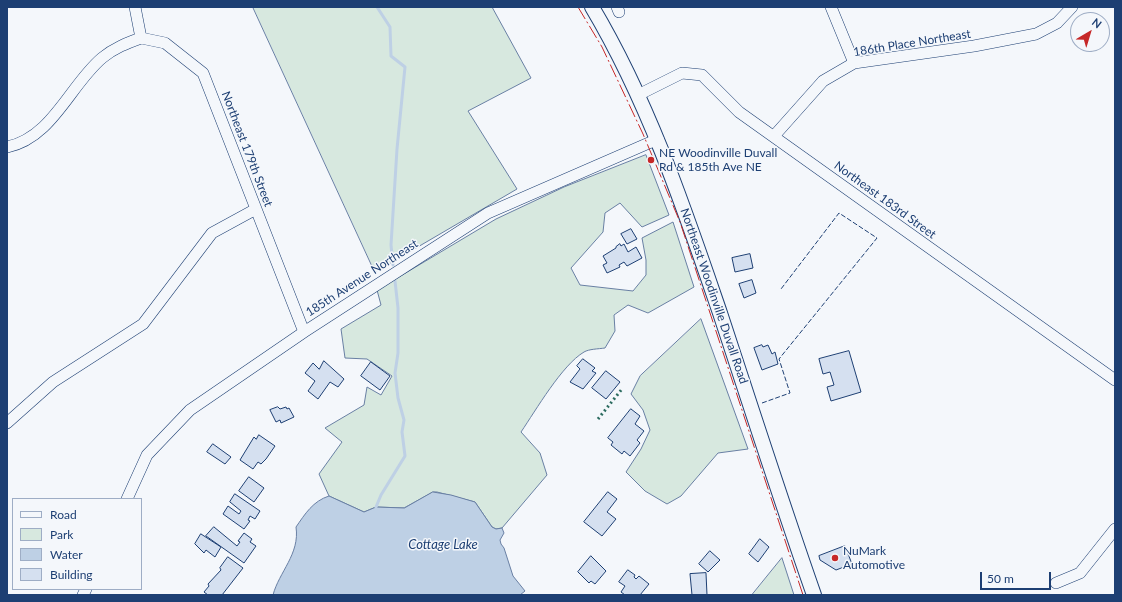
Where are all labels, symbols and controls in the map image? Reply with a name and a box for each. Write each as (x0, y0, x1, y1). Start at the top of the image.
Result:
north arrow (1070, 12, 1110, 52)
text: N (1090, 15, 1104, 31)
street label: 186th Place Northeast (852, 27, 972, 59)
street label: Northeast 179th Street (218, 89, 276, 209)
place label: NE Woodinville Duvall Rd & 185th Ave NE (659, 146, 777, 174)
marker: NE Woodinville Duvall Rd & 185th Ave NE (646, 155, 656, 165)
street label: Northeast 183rd Street (831, 158, 939, 242)
street label: Northeast Woodinville Duvall Road (677, 206, 751, 386)
street label: 185th Avenue Northeast (303, 236, 421, 320)
legend (12, 498, 142, 590)
text: Road (50, 507, 77, 522)
text: Park (50, 527, 73, 542)
water label: Cottage Lake (408, 537, 478, 553)
place label: NuMark Automotive (843, 544, 905, 572)
text: Water (50, 547, 83, 562)
marker: NuMark Automotive (830, 553, 840, 563)
scale bar (982, 564, 1053, 590)
text: Building (50, 567, 93, 582)
text: 50 m (987, 571, 1014, 586)

